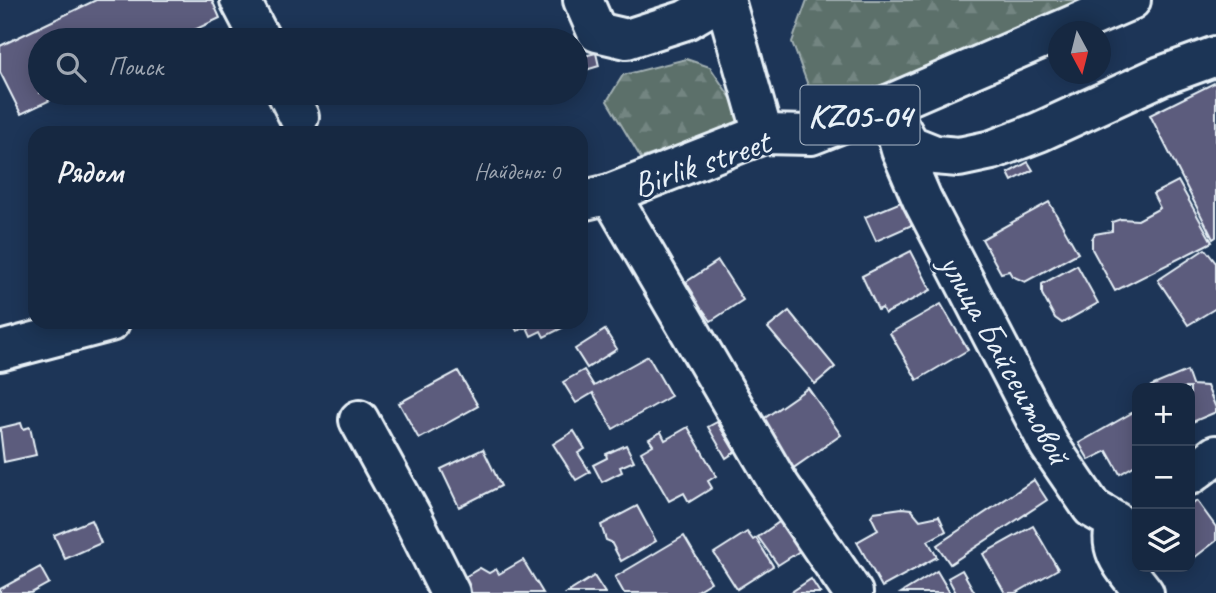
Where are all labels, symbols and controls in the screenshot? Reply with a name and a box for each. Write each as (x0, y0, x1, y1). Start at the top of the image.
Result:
north arrow (1048, 21, 1111, 84)
search box (28, 28, 588, 105)
icon: search (52, 48, 90, 86)
text: Поиск (108, 50, 163, 83)
road number: KZ05-04 (800, 85, 920, 144)
street label: Birlik street (627, 118, 779, 208)
text: Рядом (56, 153, 123, 191)
text: Найдено: 0 (474, 157, 560, 186)
street label: улица Байсеитовой (928, 244, 1083, 474)
map controls (1132, 383, 1195, 572)
button: + (1132, 383, 1195, 446)
button: − (1132, 446, 1195, 509)
button: layers (1132, 509, 1195, 572)

